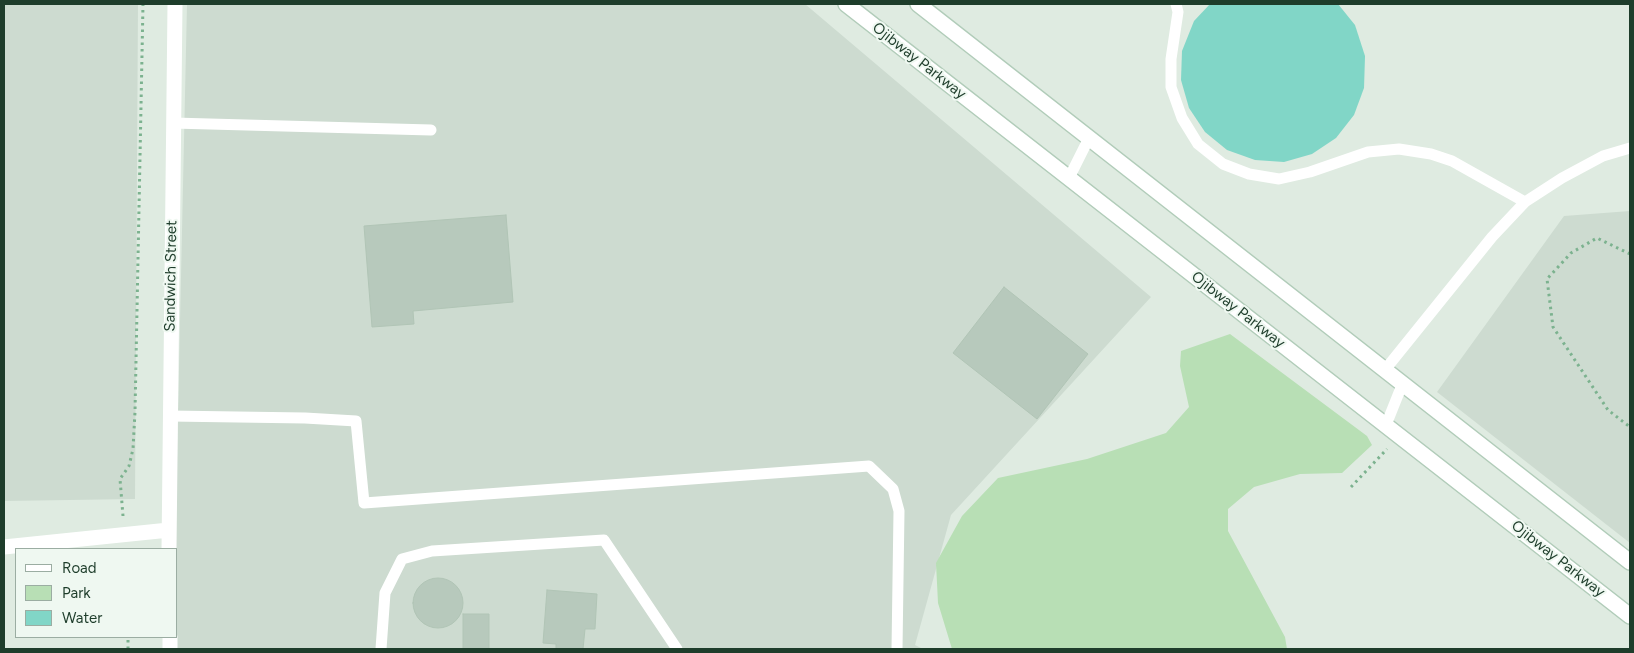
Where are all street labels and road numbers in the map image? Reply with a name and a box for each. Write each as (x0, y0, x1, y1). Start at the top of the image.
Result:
street label: Ojibway Parkway (869, 19, 969, 103)
street label: Sandwich Street (161, 220, 181, 332)
street label: Ojibway Parkway (1188, 268, 1288, 352)
street label: Ojibway Parkway (1508, 517, 1608, 601)

